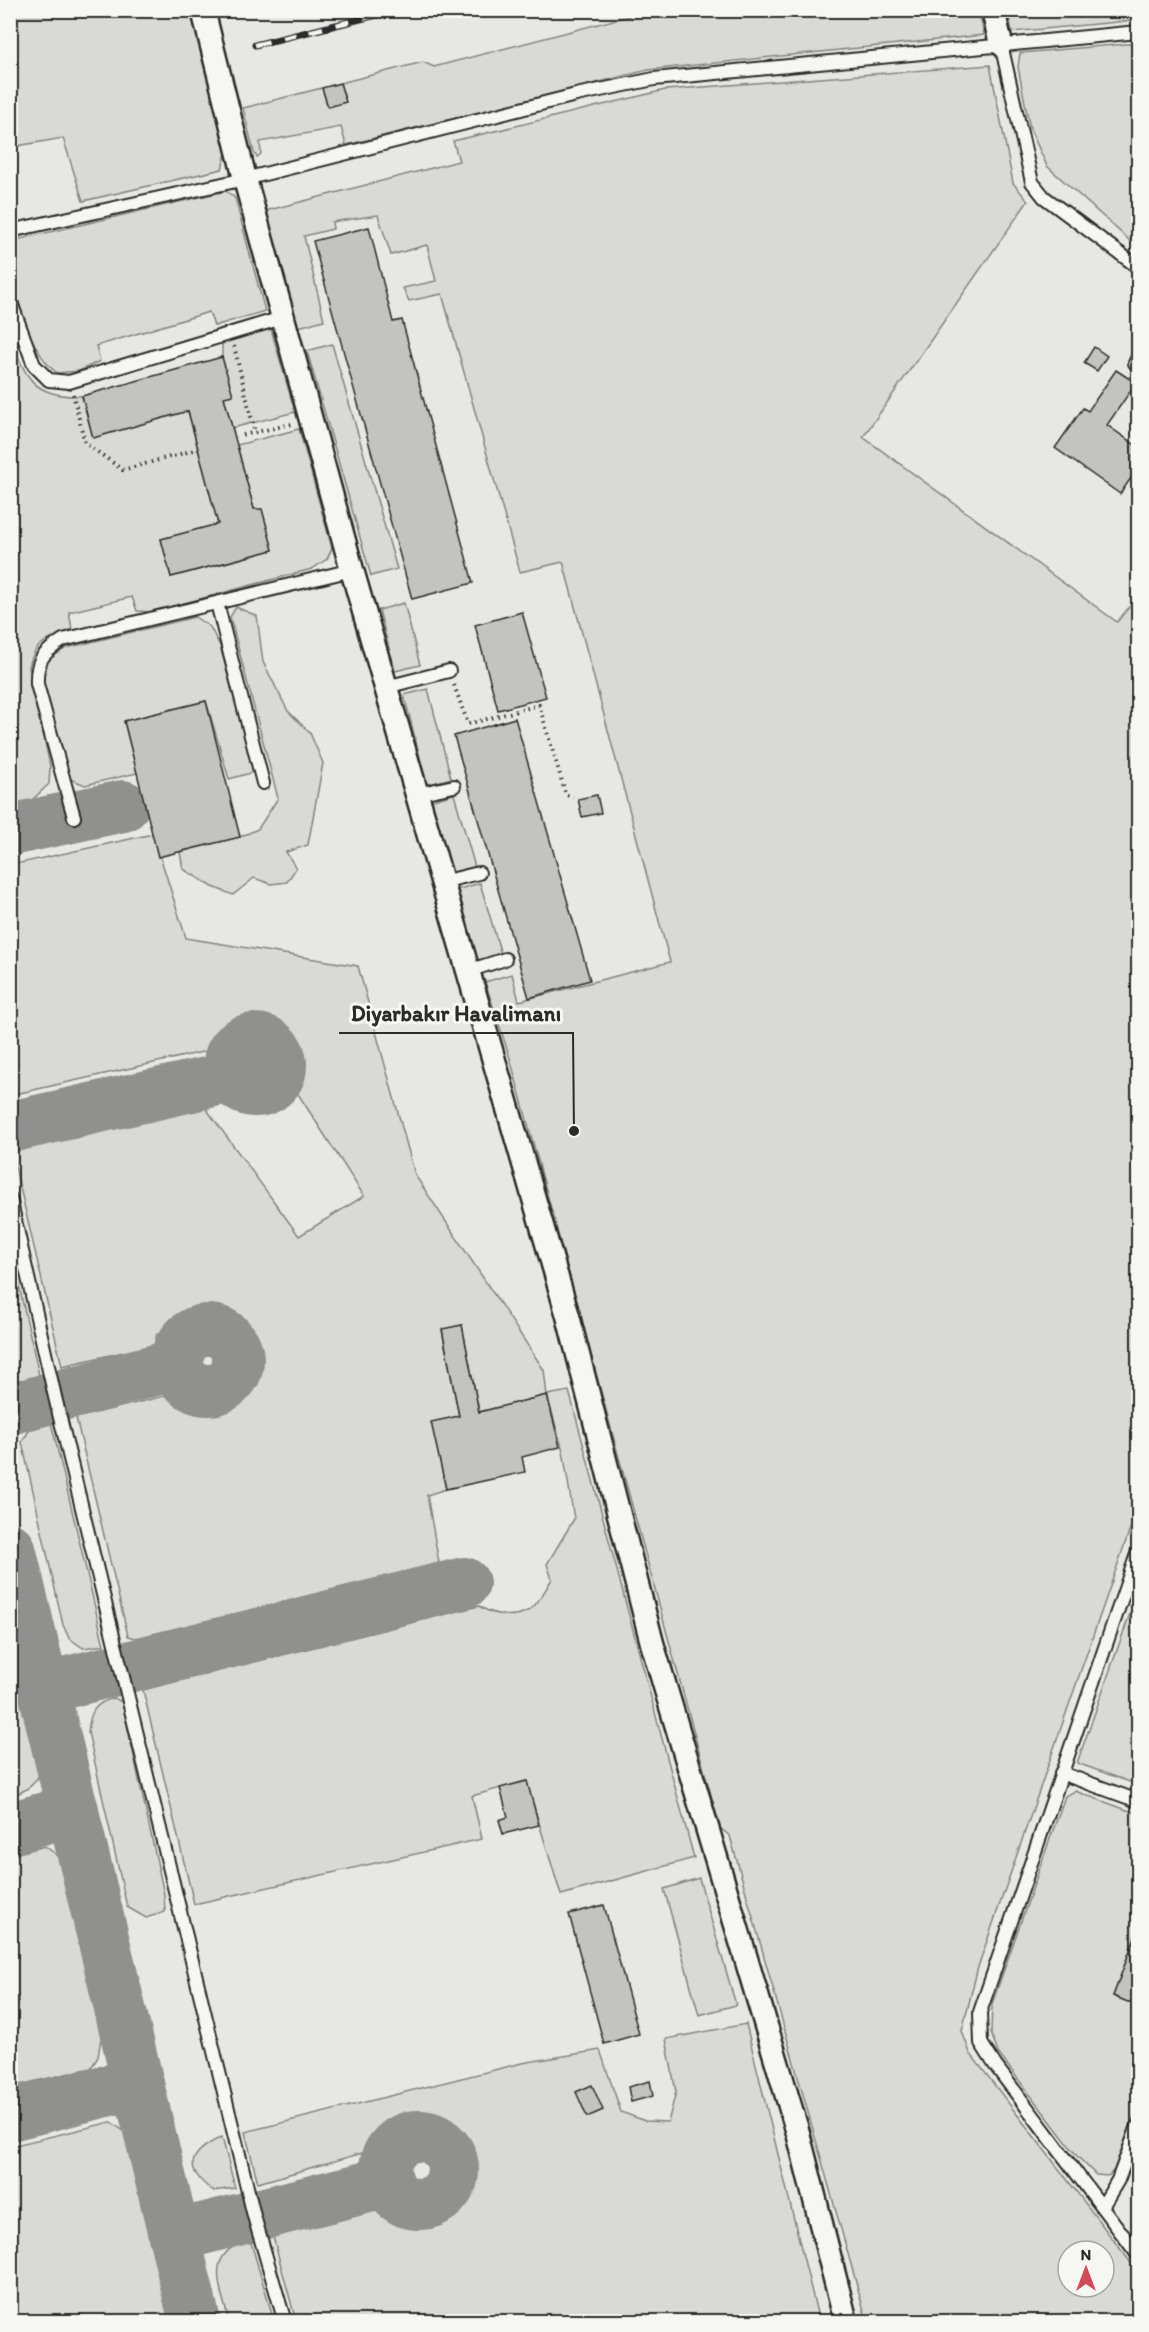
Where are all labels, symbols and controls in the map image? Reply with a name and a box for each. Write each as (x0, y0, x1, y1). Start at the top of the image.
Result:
callout: Diyarbakır Havalimanı (339, 993, 573, 1033)
text: Diyarbakır Havalimanı (351, 1000, 561, 1027)
north arrow (1056, 2239, 1116, 2299)
text: N (1081, 2245, 1091, 2264)

